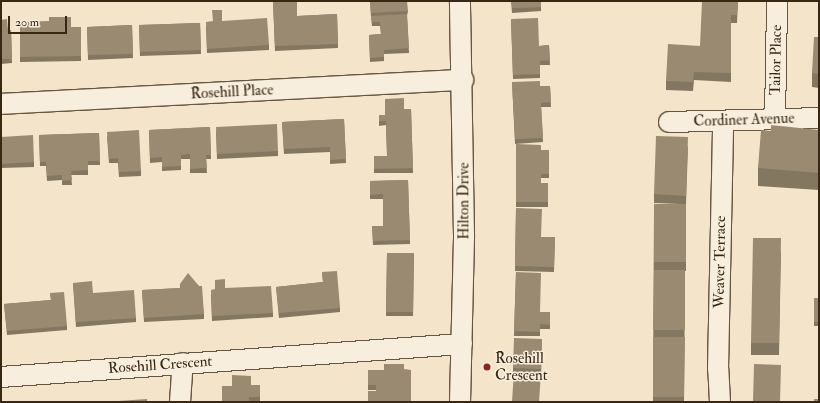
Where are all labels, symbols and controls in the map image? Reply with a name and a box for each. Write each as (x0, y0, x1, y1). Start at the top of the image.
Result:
scale bar (10, 8, 69, 34)
text: 20 m (15, 15, 39, 30)
street label: Tailor Place (766, 25, 786, 95)
street label: Rosehill Place (190, 81, 274, 103)
street label: Cordiner Avenue (693, 109, 795, 131)
street label: Hilton Drive (455, 162, 473, 240)
street label: Weaver Terrace (710, 216, 730, 308)
place label: Rosehill Crescent (495, 349, 548, 384)
street label: Rosehill Crescent (107, 352, 213, 378)
marker: Rosehill Crescent (482, 362, 492, 372)

